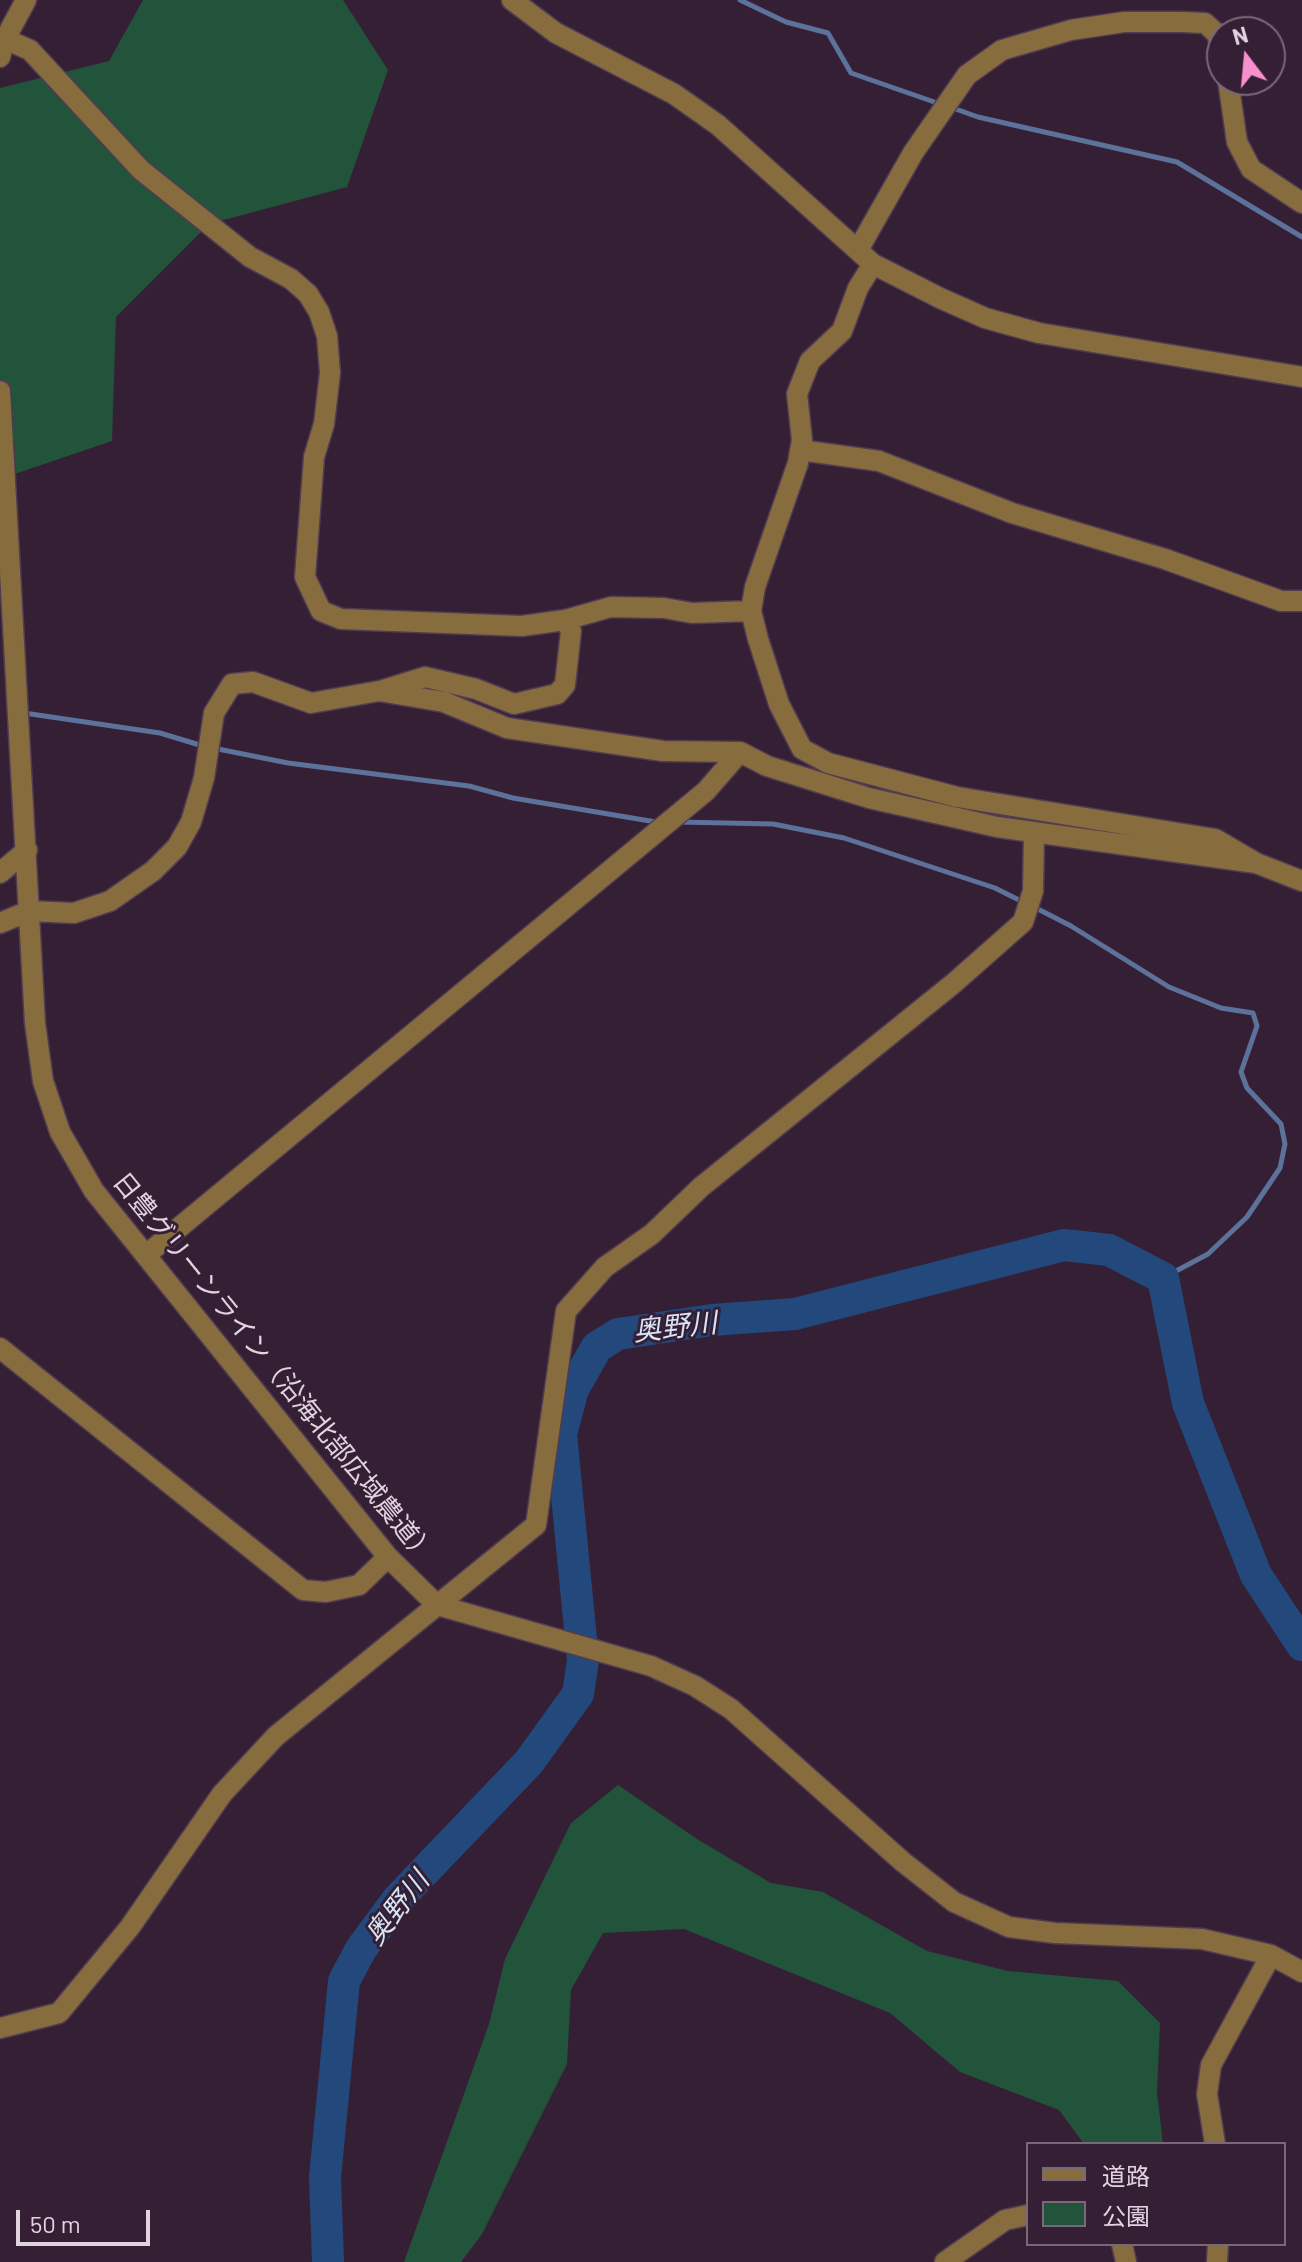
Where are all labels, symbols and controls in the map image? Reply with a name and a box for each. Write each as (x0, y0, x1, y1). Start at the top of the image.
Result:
north arrow (1206, 16, 1286, 96)
text: N (1229, 20, 1251, 49)
street label: 日豊グリーンライン（沿海北部広域農道） (106, 1166, 442, 1570)
water label: 奥野川 (631, 1306, 719, 1348)
water label: 奥野川 (358, 1865, 436, 1951)
legend (1026, 2142, 1286, 2246)
text: 道路 (1102, 2161, 1150, 2190)
scale bar (20, 2194, 154, 2244)
text: 公園 (1102, 2201, 1150, 2230)
text: 50 m (30, 2209, 81, 2238)

